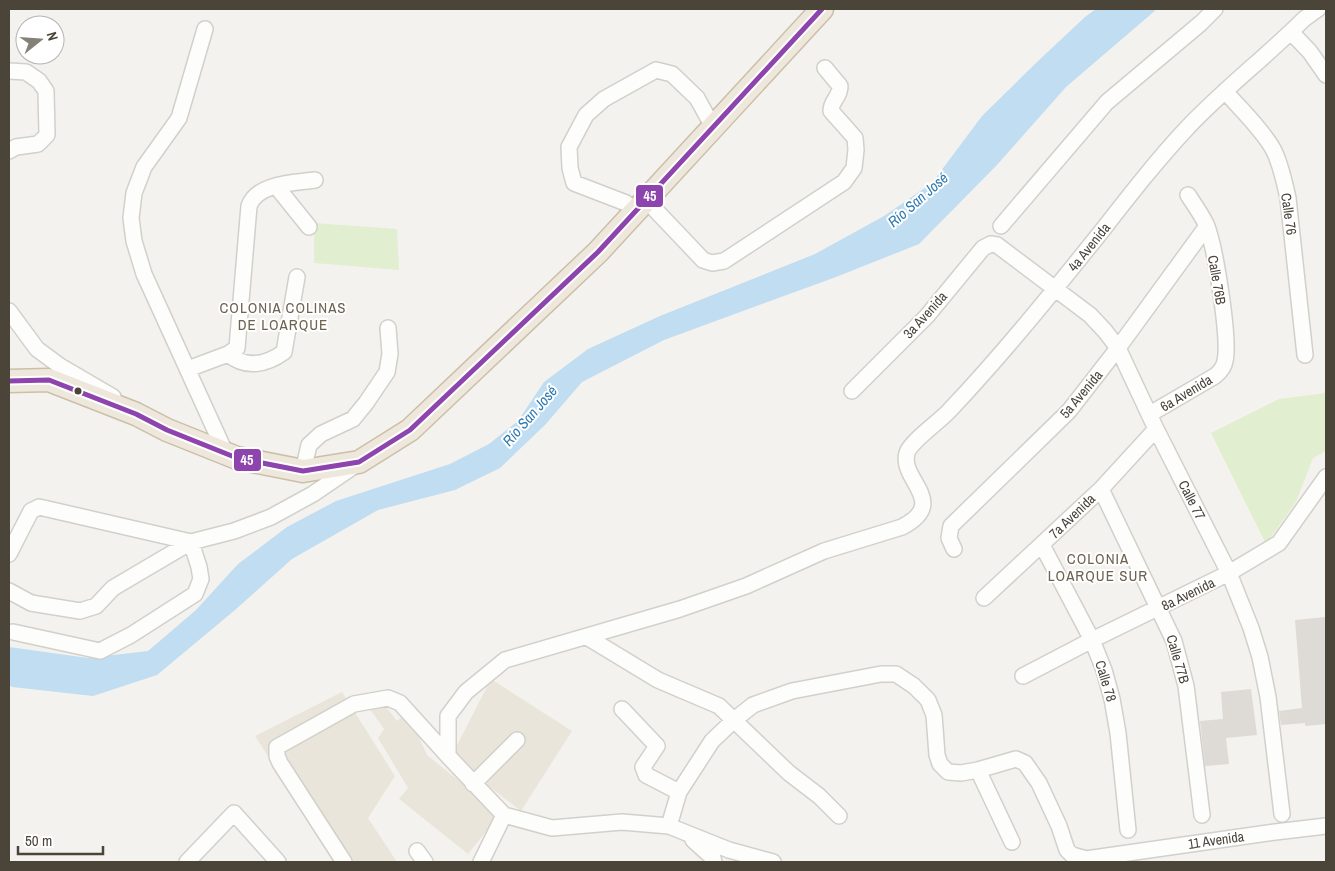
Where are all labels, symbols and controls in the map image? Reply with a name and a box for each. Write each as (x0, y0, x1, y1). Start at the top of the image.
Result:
north arrow (15, 15, 65, 65)
text: N (43, 30, 62, 43)
water label: Río San José (883, 167, 953, 232)
line badge: 45 (635, 184, 664, 208)
text: 45 (644, 187, 657, 205)
street label: Calle 76 (1277, 192, 1301, 236)
street label: 4a Avenida (1064, 219, 1114, 275)
street label: Calle 76B (1204, 254, 1230, 306)
street label: 3a Avenida (899, 287, 951, 342)
district label: COLONIA COLINAS DE LOARQUE (219, 297, 347, 335)
street label: 5a Avenida (1056, 366, 1107, 422)
street label: 6a Avenida (1157, 370, 1216, 415)
water label: Río San José (497, 381, 562, 450)
unlabelled marker (73, 386, 83, 396)
line badge: 45 (233, 448, 262, 472)
text: 45 (241, 451, 254, 469)
street label: Calle 77 (1174, 477, 1210, 523)
street label: 7a Avenida (1045, 489, 1099, 542)
district label: COLONIA LOARQUE SUR (1048, 548, 1148, 586)
street label: 8a Avenida (1158, 573, 1218, 615)
street label: Calle 77B (1162, 633, 1194, 686)
street label: Calle 78 (1091, 658, 1121, 704)
scale bar (18, 824, 102, 856)
street label: 11 Avenida (1187, 827, 1246, 853)
text: 50 m (25, 830, 52, 851)

